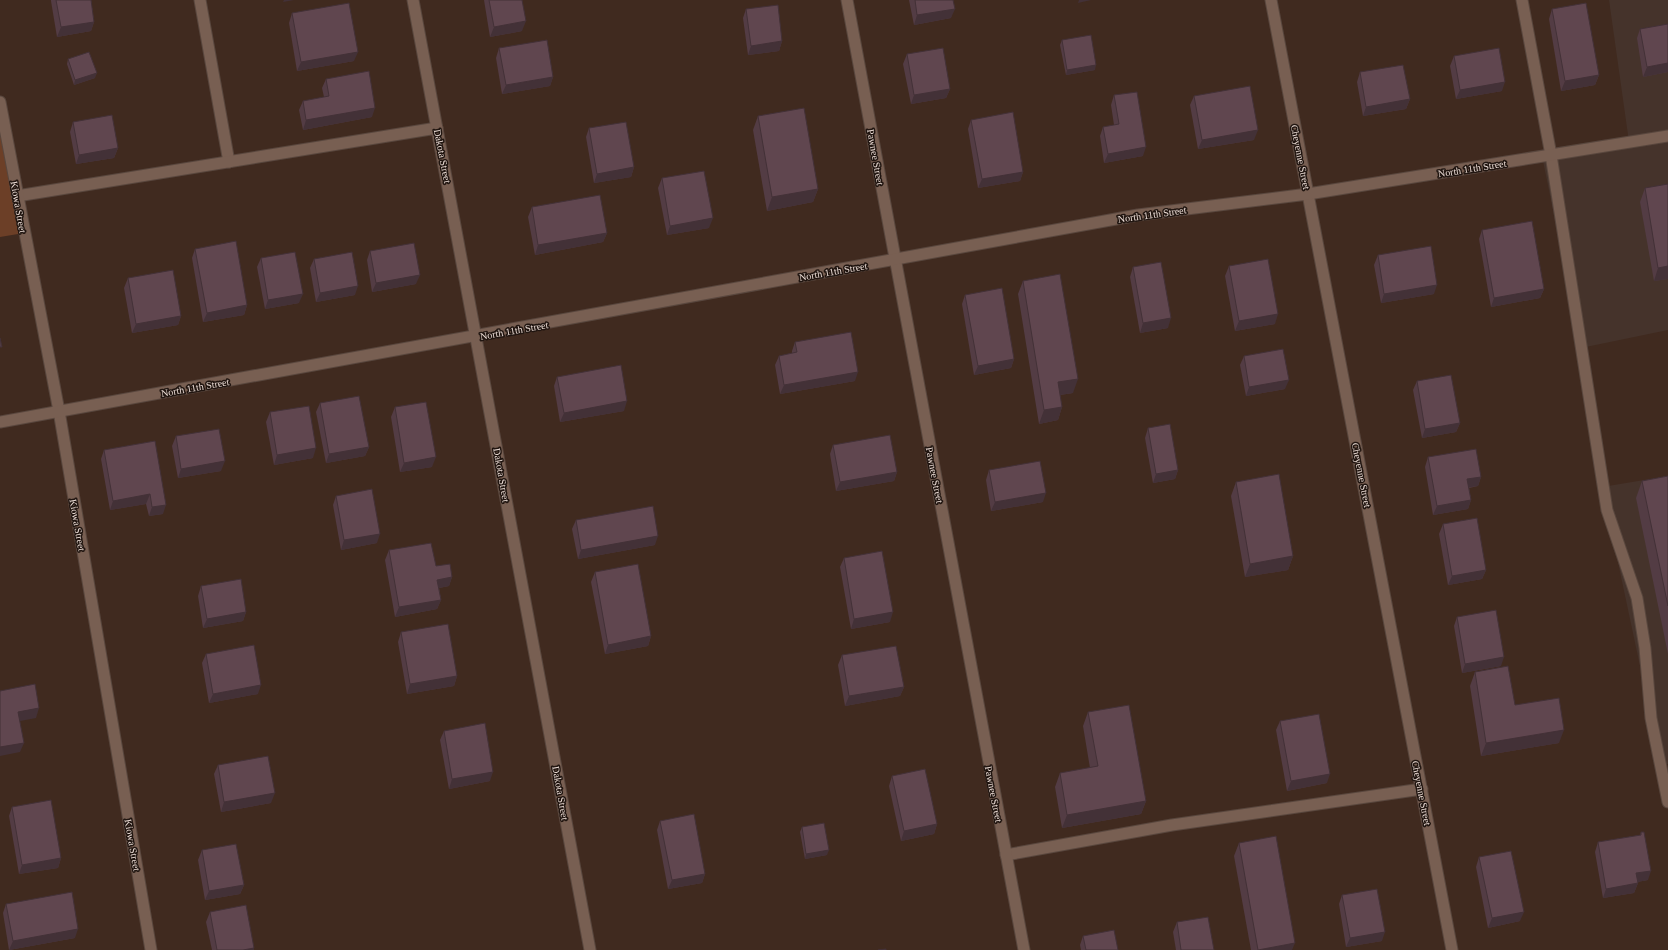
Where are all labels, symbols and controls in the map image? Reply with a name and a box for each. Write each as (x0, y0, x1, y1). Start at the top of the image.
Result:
street label: Cheyenne Street (1289, 124, 1312, 191)
street label: Dakota Street (432, 128, 453, 184)
street label: Pawnee Street (865, 128, 886, 186)
street label: North 11th Street (1437, 158, 1507, 179)
street label: Kiowa Street (9, 180, 29, 234)
street label: North 11th Street (1117, 204, 1187, 225)
street label: North 11th Street (798, 260, 868, 283)
street label: North 11th Street (479, 319, 549, 342)
street label: North 11th Street (160, 376, 230, 399)
street label: Cheyenne Street (1350, 442, 1373, 509)
street label: Pawnee Street (924, 446, 945, 504)
street label: Dakota Street (491, 447, 512, 503)
street label: Kiowa Street (68, 498, 88, 552)
street label: Cheyenne Street (1410, 760, 1433, 827)
street label: Dakota Street (550, 765, 571, 821)
street label: Pawnee Street (983, 765, 1004, 823)
street label: Kiowa Street (123, 818, 143, 872)

